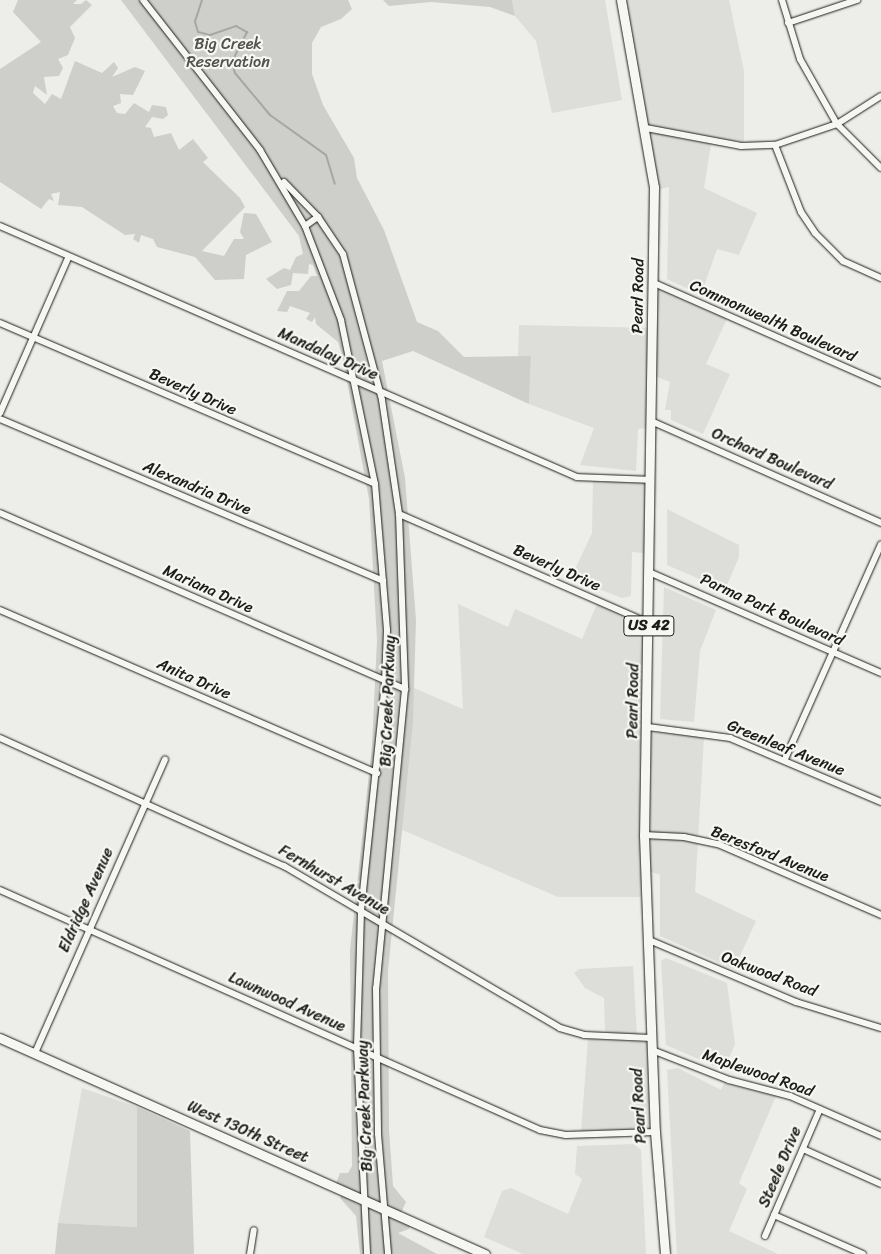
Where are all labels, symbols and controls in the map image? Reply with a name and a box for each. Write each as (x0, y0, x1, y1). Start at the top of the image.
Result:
park label: Big Creek Reservation (186, 34, 270, 72)
street label: Pearl Road (628, 258, 648, 334)
street label: Commonwealth Boulevard (687, 276, 859, 366)
street label: Mandalay Drive (275, 323, 381, 385)
street label: Beverly Drive (146, 364, 240, 420)
street label: Orchard Boulevard (709, 424, 835, 494)
street label: Alexandria Drive (140, 457, 254, 519)
street label: Beverly Drive (510, 540, 604, 596)
street label: Mariana Drive (160, 560, 256, 618)
street label: Parma Park Boulevard (697, 570, 847, 650)
road number: US 42 (623, 614, 675, 638)
street label: Big Creek Parkway (376, 634, 400, 768)
street label: Anita Drive (154, 654, 234, 704)
street label: Pearl Road (623, 663, 643, 739)
street label: Greenleaf Avenue (725, 716, 847, 780)
street label: Beresford Avenue (708, 822, 832, 886)
street label: Fernhurst Avenue (275, 841, 393, 919)
street label: Eldridge Avenue (54, 845, 118, 955)
street label: Oakwood Road (718, 947, 820, 1001)
street label: Lawnwood Avenue (226, 968, 348, 1036)
street label: Big Creek Parkway (353, 1039, 377, 1173)
street label: Maplewood Road (700, 1045, 816, 1101)
street label: Pearl Road (627, 1068, 651, 1144)
street label: West 130th Street (184, 1097, 312, 1167)
street label: Steele Drive (754, 1124, 806, 1210)

